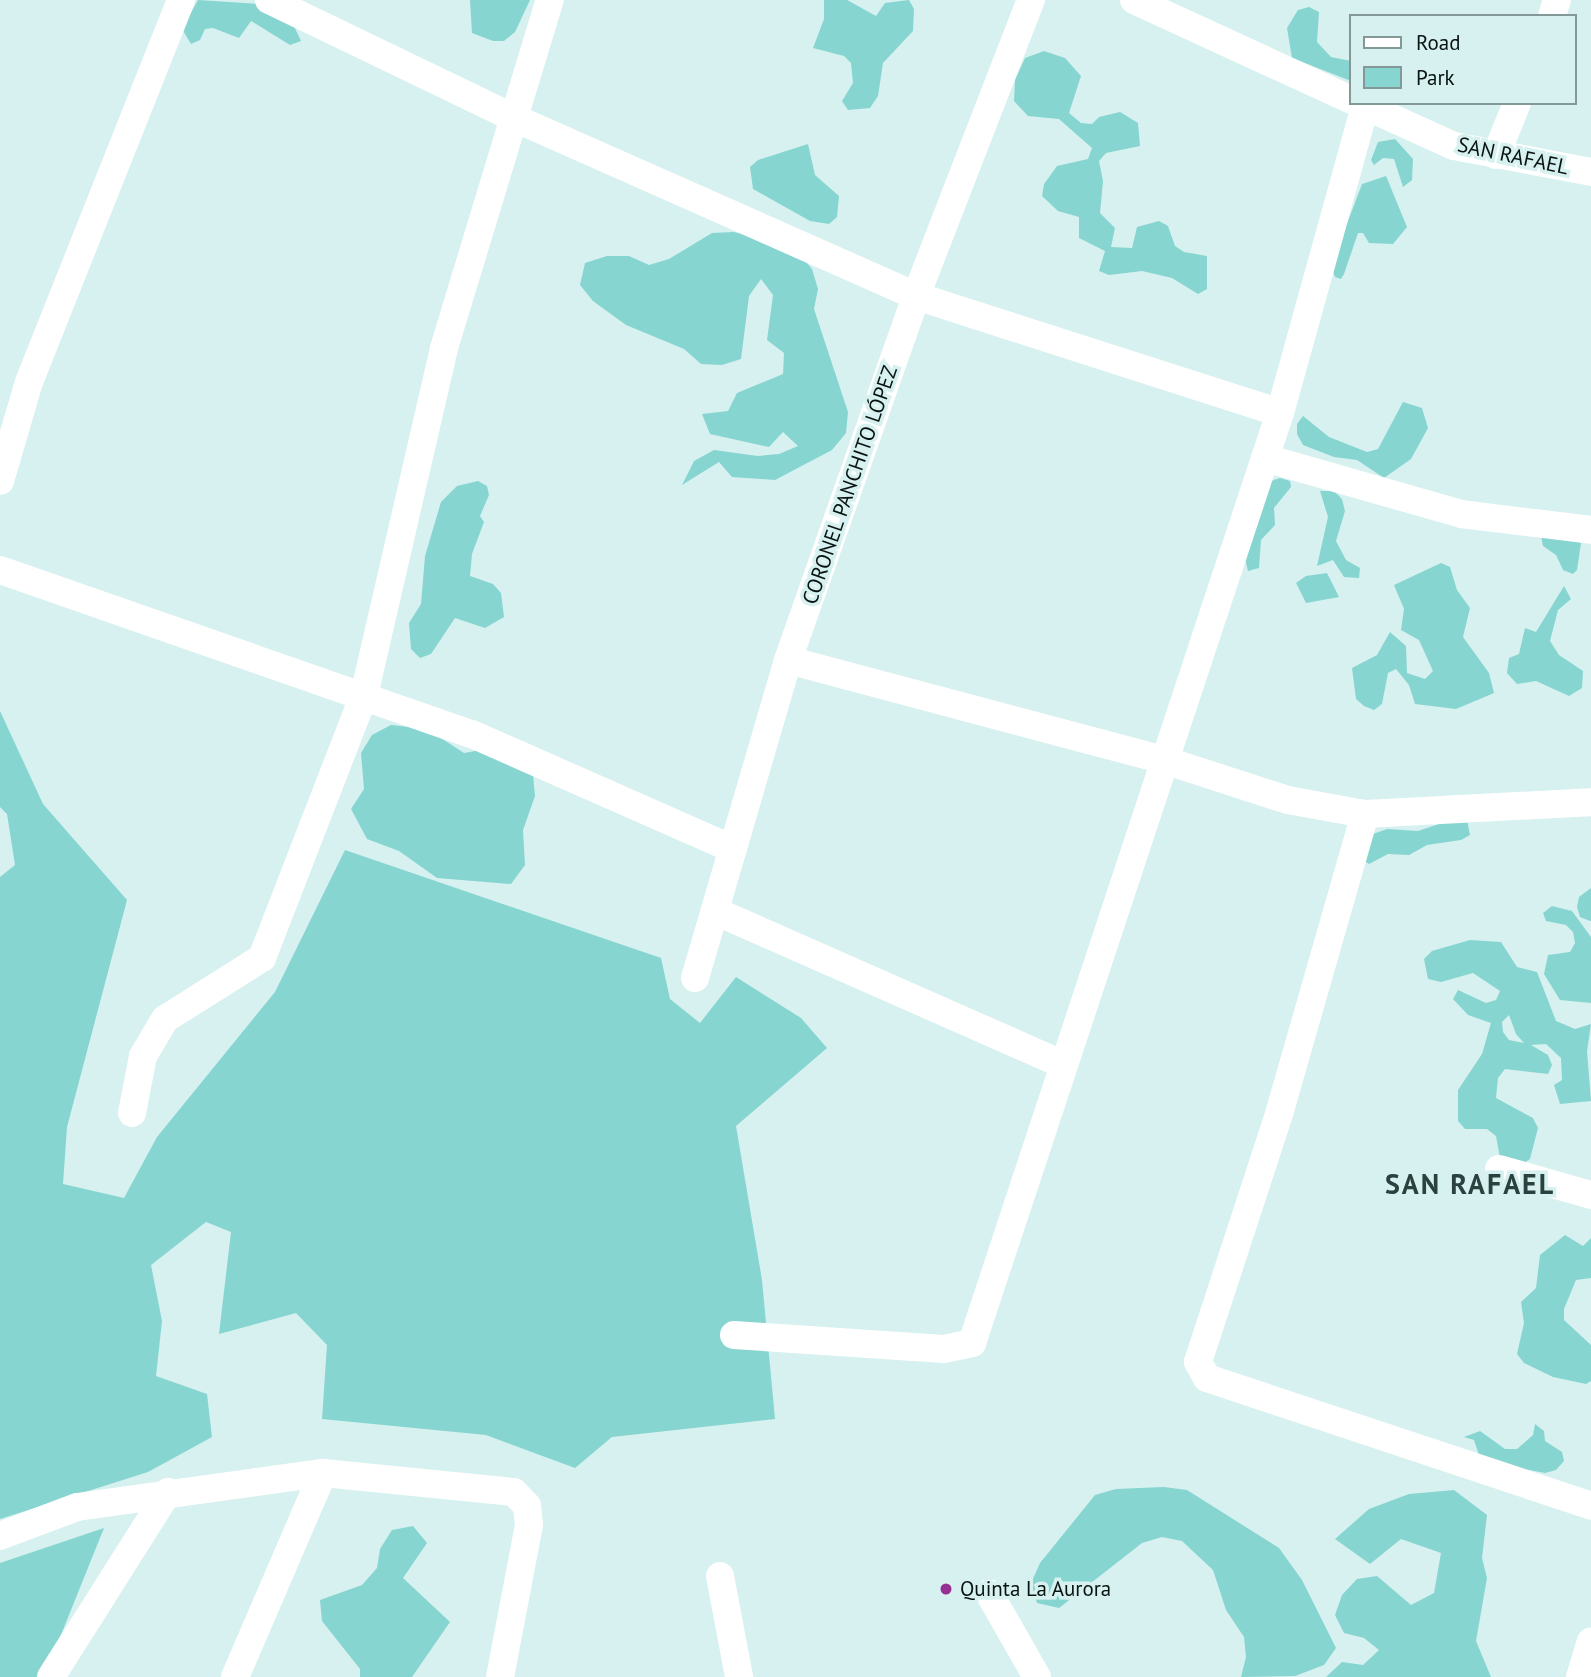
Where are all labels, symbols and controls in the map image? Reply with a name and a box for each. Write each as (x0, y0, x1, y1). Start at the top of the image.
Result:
legend (1350, 14, 1577, 105)
text: Road (1416, 29, 1460, 56)
text: Park (1416, 64, 1455, 91)
street label: SAN RAFAEL (1455, 132, 1571, 180)
street label: CORONEL PANCHITO LÓPEZ (797, 362, 903, 608)
district label: SAN RAFAEL (1386, 1167, 1554, 1201)
place label: Quinta La Aurora (960, 1576, 1112, 1602)
marker: Quinta La Aurora (938, 1581, 954, 1597)

